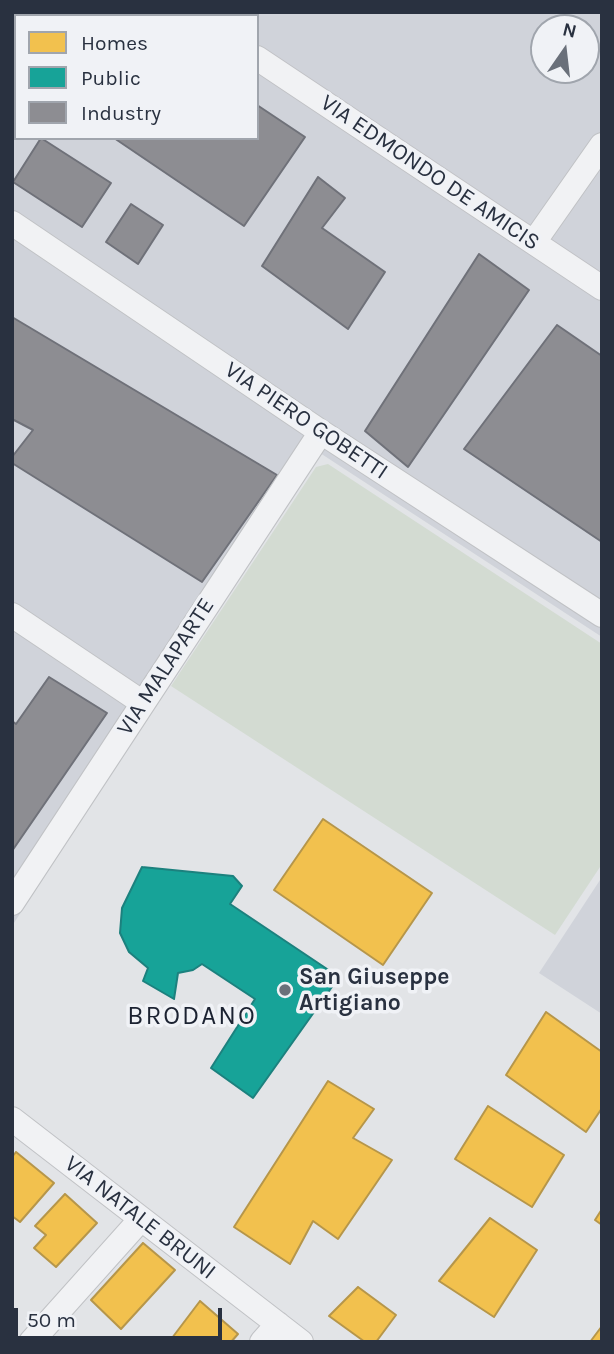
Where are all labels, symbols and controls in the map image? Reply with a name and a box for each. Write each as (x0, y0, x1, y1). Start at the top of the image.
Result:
legend (14, 14, 259, 140)
north arrow (530, 14, 600, 84)
text: N (560, 18, 579, 43)
text: Homes (81, 31, 148, 55)
text: Public (81, 66, 141, 90)
street label: VIA EDMONDO DE AMICIS (315, 89, 545, 257)
text: Industry (81, 101, 161, 125)
street label: VIA PIERO GOBETTI (219, 356, 393, 486)
street label: VIA MALAPARTE (111, 593, 221, 741)
place label: San Giuseppe Artigiano (299, 963, 449, 1017)
marker: San Giuseppe Artigiano (277, 982, 293, 998)
district label: BRODANO (128, 1001, 256, 1033)
street label: VIA NATALE BRUNI (59, 1150, 221, 1286)
scale bar (18, 1294, 226, 1338)
text: 50 m (27, 1308, 76, 1332)

